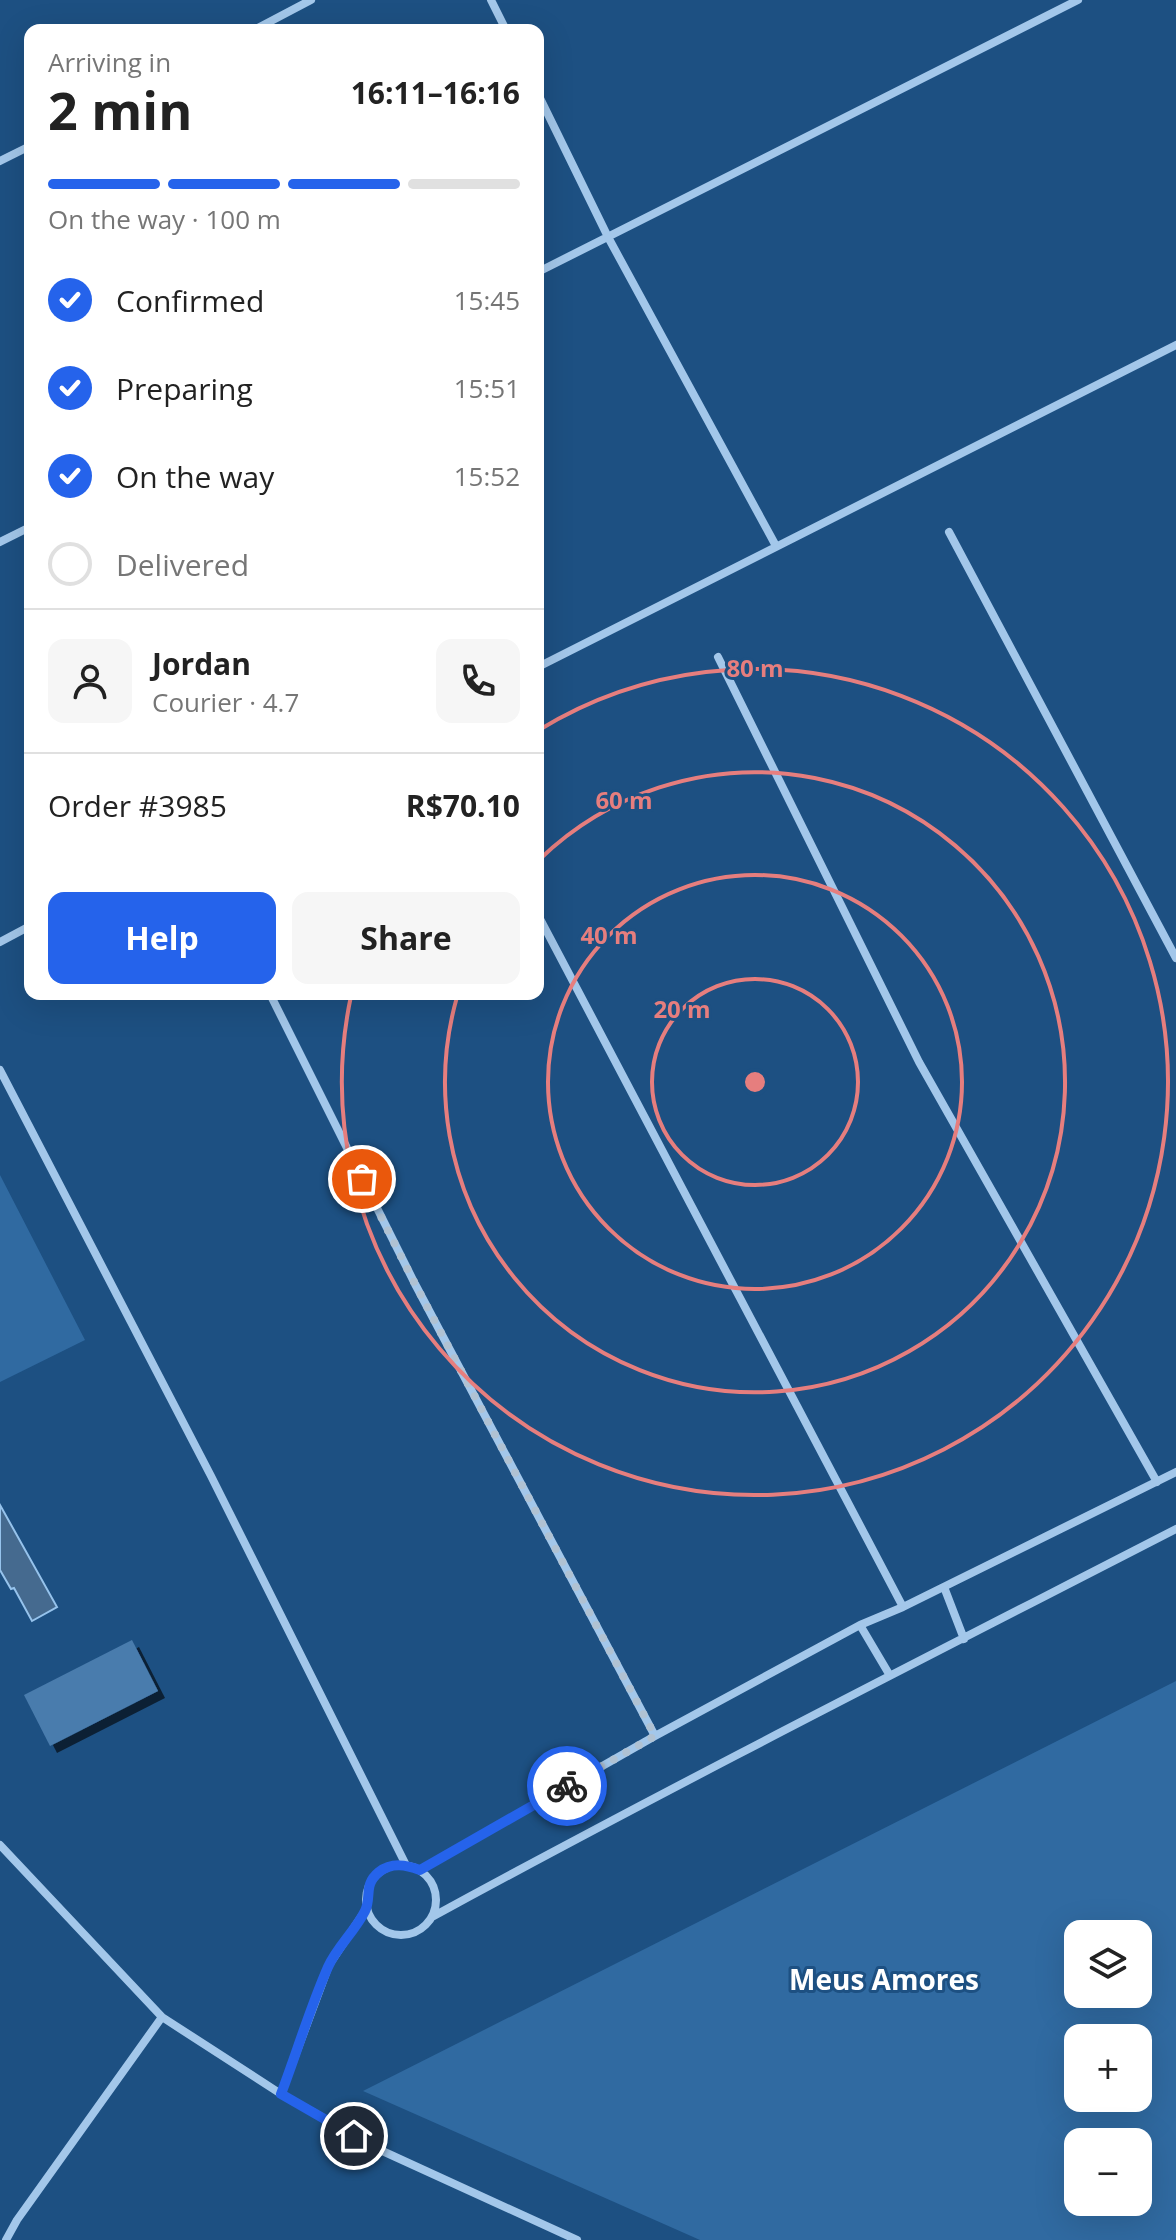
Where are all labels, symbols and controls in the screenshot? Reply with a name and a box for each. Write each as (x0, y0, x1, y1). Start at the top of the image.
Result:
text: Arriving in (48, 44, 171, 80)
text: 16:11–16:16 (351, 72, 520, 113)
text: 2 min (48, 74, 192, 145)
text: On the way · 100 m (48, 201, 281, 237)
icon: check (48, 278, 92, 322)
text: Confirmed (116, 280, 264, 321)
text: 15:45 (454, 282, 520, 318)
icon: check (48, 366, 92, 410)
text: Preparing (116, 368, 253, 409)
text: 15:51 (454, 370, 520, 406)
icon: check (48, 454, 92, 498)
text: On the way (116, 456, 274, 497)
text: 15:52 (454, 458, 520, 494)
text: Delivered (116, 544, 249, 585)
button: person (48, 639, 132, 723)
button: phone (436, 639, 520, 723)
text: Jordan (152, 643, 251, 684)
text: 80 m (726, 651, 784, 684)
text: Courier · 4.7 (152, 684, 299, 720)
text: 60 m (595, 783, 653, 816)
text: Order #3985 (48, 785, 227, 826)
text: R$70.10 (406, 785, 520, 826)
button: Help (48, 892, 276, 984)
button: Share (292, 892, 520, 984)
text: 40 m (580, 918, 638, 951)
text: 20 m (653, 992, 711, 1025)
centre of rings (741, 1068, 769, 1096)
pin (328, 1145, 396, 1213)
icon: bag (340, 1157, 384, 1201)
courier (527, 1746, 607, 1826)
icon: bike (545, 1764, 589, 1808)
map controls (1064, 1920, 1152, 2216)
button: layers (1064, 1920, 1152, 2008)
district label: Meus Amores (789, 1960, 979, 1998)
button: + (1064, 2024, 1152, 2112)
pin (320, 2102, 388, 2170)
icon: home (332, 2114, 376, 2158)
button: − (1064, 2128, 1152, 2216)

